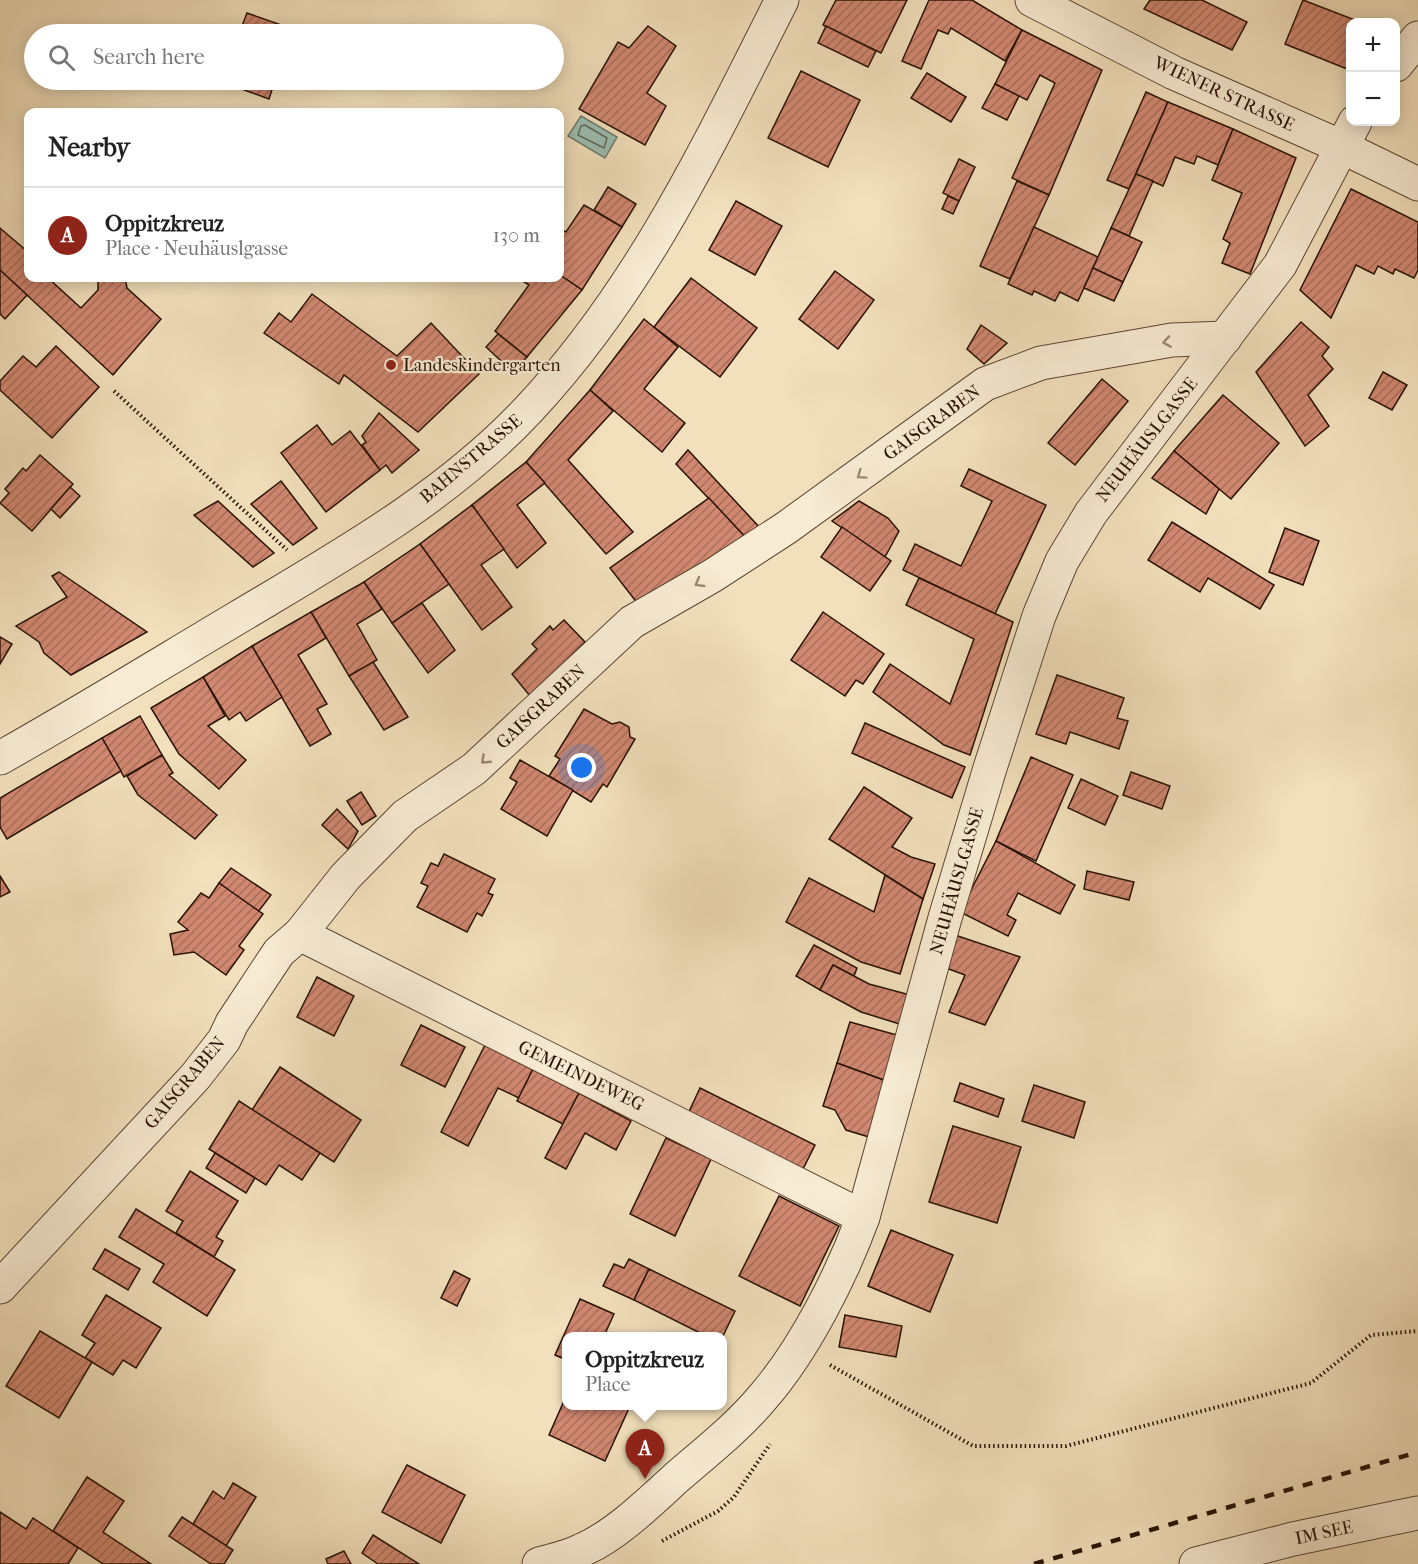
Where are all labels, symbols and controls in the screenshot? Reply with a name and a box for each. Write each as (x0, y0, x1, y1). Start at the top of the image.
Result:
map controls (1346, 18, 1400, 126)
button: + (1346, 18, 1400, 72)
search box (24, 24, 564, 90)
icon: search (45, 41, 78, 74)
text: Search here (93, 44, 205, 70)
street label: WIENER STRASSE (1149, 52, 1298, 136)
button: − (1346, 72, 1400, 126)
text: Nearby (48, 132, 130, 163)
text: Oppitzkreuz (105, 211, 224, 237)
text: A (61, 224, 74, 247)
text: 130 m (493, 224, 540, 247)
text: Place · Neuhäuslgasse (105, 237, 288, 260)
one-way arrow (1162, 335, 1172, 347)
place label: Landeskindergarten (403, 355, 561, 376)
marker: Landeskindergarten (384, 358, 398, 372)
street label: NEUHÄUSLGASSE (1091, 373, 1202, 506)
street label: GAISGRABEN (880, 381, 985, 465)
street label: BAHNSTRASSE (416, 410, 526, 508)
one-way arrow (856, 468, 867, 479)
one-way arrow (695, 576, 705, 588)
street label: GAISGRABEN (492, 660, 590, 754)
one-way arrow (481, 753, 491, 764)
your location (567, 753, 596, 782)
street label: NEUHÄUSLGASSE (925, 805, 988, 957)
street label: GAISGRABEN (140, 1032, 230, 1134)
street label: GEMEINDEWEG (514, 1036, 648, 1116)
popup (562, 1332, 727, 1410)
text: Oppitzkreuz (585, 1347, 704, 1373)
text: Place (585, 1373, 631, 1396)
pin: A (626, 1430, 664, 1479)
street label: IM SEE (1293, 1517, 1355, 1549)

